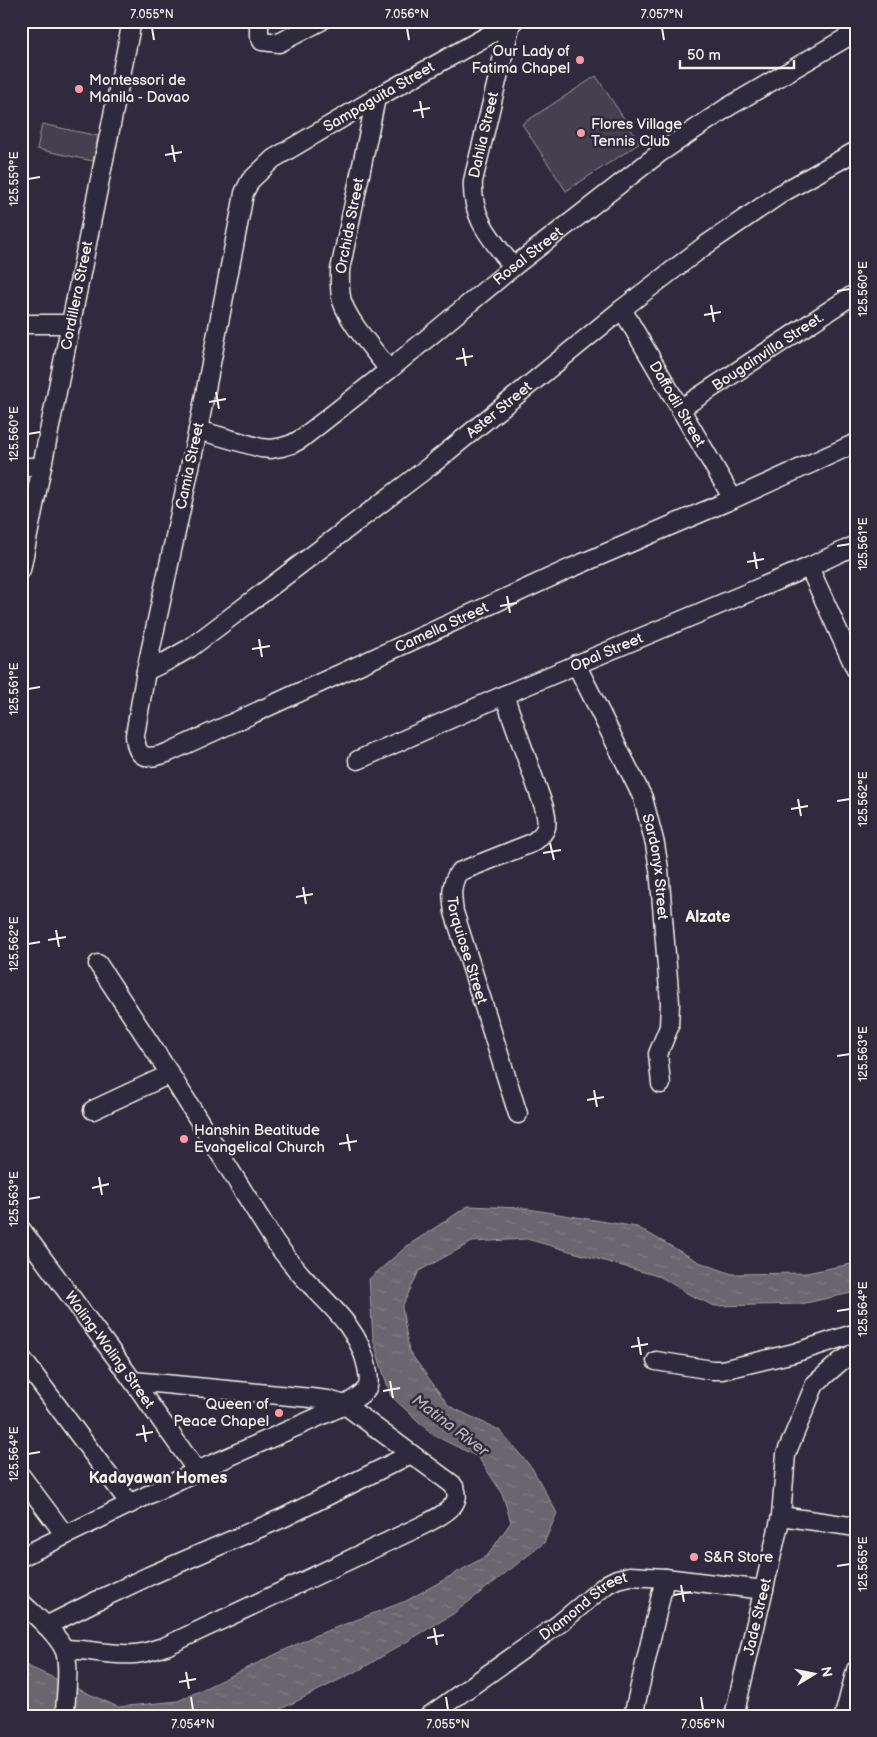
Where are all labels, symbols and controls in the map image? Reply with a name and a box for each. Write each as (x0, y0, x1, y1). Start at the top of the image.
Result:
text: 7.055°N (130, 7, 174, 22)
text: 7.056°N (385, 7, 429, 22)
text: 7.057°N (641, 7, 683, 22)
scale bar (680, 38, 793, 70)
place label: Our Lady of Fatima Chapel (472, 42, 570, 78)
text: 50 m (687, 46, 721, 65)
marker: Our Lady of Fatima Chapel (574, 54, 586, 66)
street label: Sampaguita Street (320, 57, 438, 137)
place label: Montessori de Manila - Davao (89, 71, 190, 107)
marker: Montessori de Manila - Davao (73, 83, 85, 95)
street label: Dahlia Street (465, 90, 503, 180)
place label: Flores Village Tennis Club (591, 115, 682, 151)
marker: Flores Village Tennis Club (575, 127, 587, 139)
text: 125.559°E (7, 151, 22, 207)
street label: Orchids Street (331, 176, 369, 276)
street label: Rosal Street (489, 222, 567, 289)
street label: Cordillera Street (56, 239, 97, 352)
text: 125.560°E (856, 261, 871, 317)
street label: Bougainvilla Street. (708, 307, 827, 395)
street label: Daffodil Street (645, 358, 710, 450)
street label: Aster Street (462, 377, 536, 442)
text: 125.560°E (7, 406, 22, 462)
street label: Camia Street (172, 420, 209, 511)
text: 125.561°E (856, 517, 871, 571)
street label: Camella Street (392, 598, 491, 657)
street label: Opal Street (567, 628, 646, 676)
text: 125.561°E (7, 662, 22, 716)
text: 125.562°E (856, 771, 871, 827)
street label: Sardonyx Street (638, 812, 673, 921)
street label: Torquiose Street (443, 896, 492, 1007)
district label: Alzate (685, 908, 730, 927)
text: 125.562°E (7, 916, 22, 972)
text: 125.563°E (856, 1026, 871, 1082)
place label: Hanshin Beatitude Evangelical Church (194, 1121, 325, 1157)
marker: Hanshin Beatitude Evangelical Church (178, 1133, 190, 1145)
text: 125.563°E (7, 1171, 22, 1227)
text: 125.564°E (856, 1281, 871, 1337)
street label: Waling-Waling Street (61, 1287, 159, 1413)
water label: Matina River (408, 1391, 493, 1462)
place label: Queen of Peace Chapel (173, 1395, 269, 1431)
marker: Queen of Peace Chapel (273, 1407, 285, 1419)
text: 125.564°E (7, 1426, 22, 1482)
district label: Kadayawan Homes (89, 1469, 227, 1488)
text: 125.565°E (856, 1536, 871, 1592)
place label: S&R Store (704, 1548, 773, 1567)
marker: S&R Store (688, 1551, 700, 1563)
street label: Diamond Street (535, 1567, 629, 1645)
street label: Jade Street (739, 1576, 776, 1657)
north arrow (790, 1650, 840, 1700)
text: N (817, 1665, 836, 1678)
text: 7.054°N (171, 1717, 215, 1732)
text: 7.055°N (426, 1717, 470, 1732)
text: 7.056°N (681, 1717, 725, 1732)

